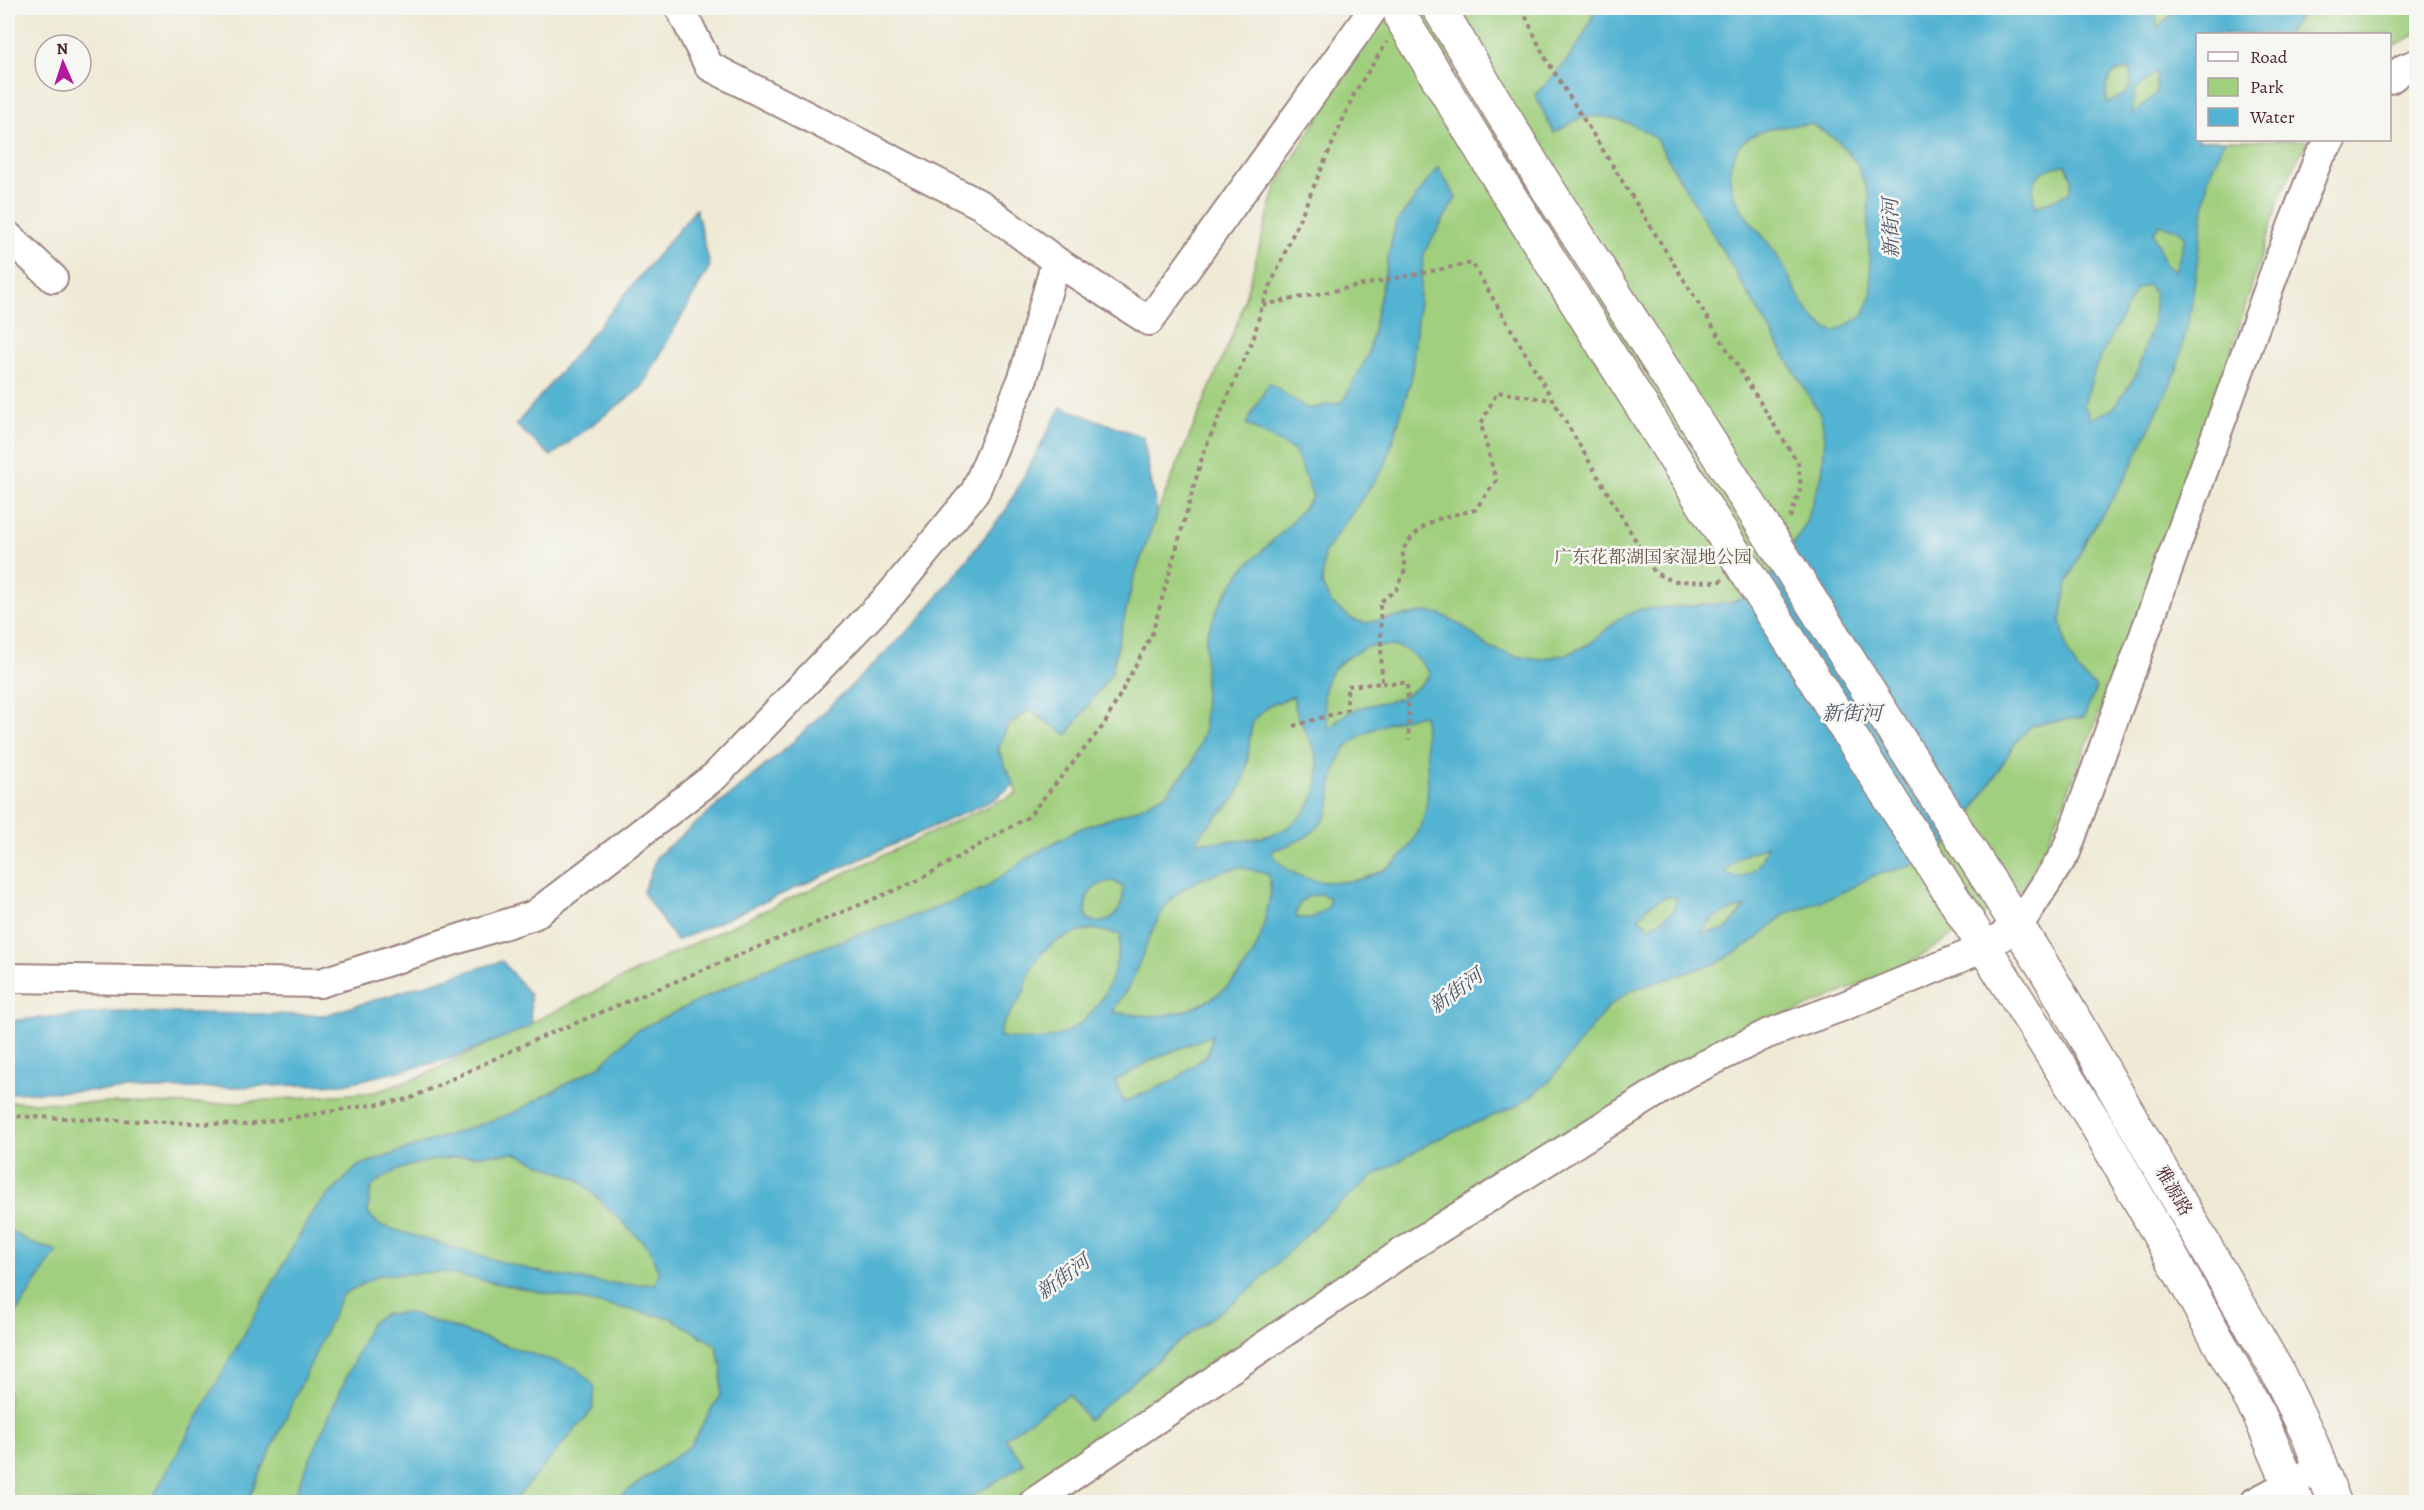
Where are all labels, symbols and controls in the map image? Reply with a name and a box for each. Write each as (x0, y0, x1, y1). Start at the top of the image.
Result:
north arrow (33, 33, 93, 93)
legend (2196, 33, 2391, 141)
text: N (56, 38, 69, 60)
text: Road (2250, 45, 2288, 69)
text: Park (2250, 75, 2284, 99)
text: Water (2249, 105, 2295, 129)
water label: 新街河 (1877, 195, 1905, 258)
park label: 广东花都湖国家湿地公园 (1554, 545, 1752, 569)
water label: 新街河 (1822, 700, 1885, 727)
water label: 新街河 (1424, 961, 1491, 1020)
street label: 雅源路 (2150, 1162, 2198, 1220)
water label: 新街河 (1031, 1247, 1098, 1306)

